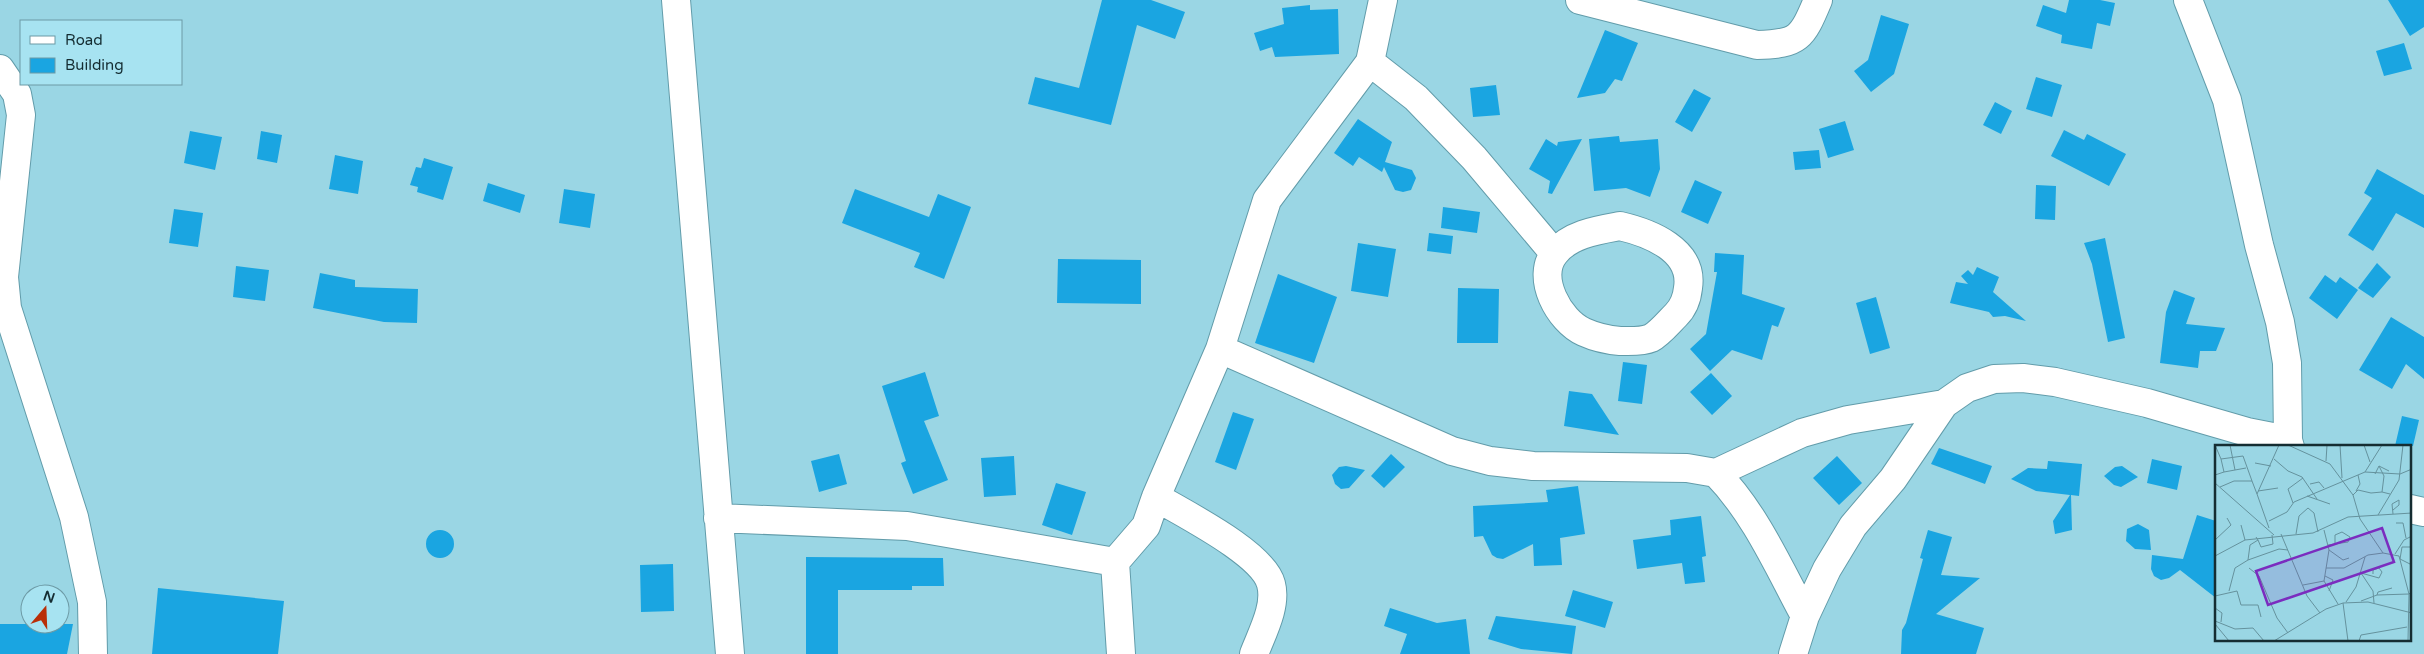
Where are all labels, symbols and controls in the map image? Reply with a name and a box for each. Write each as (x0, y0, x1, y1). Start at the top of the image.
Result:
legend (20, 20, 182, 85)
text: Road (65, 31, 103, 49)
text: Building (65, 56, 124, 74)
inset map (2215, 445, 2412, 642)
north arrow (20, 584, 70, 634)
text: N (41, 587, 57, 607)

